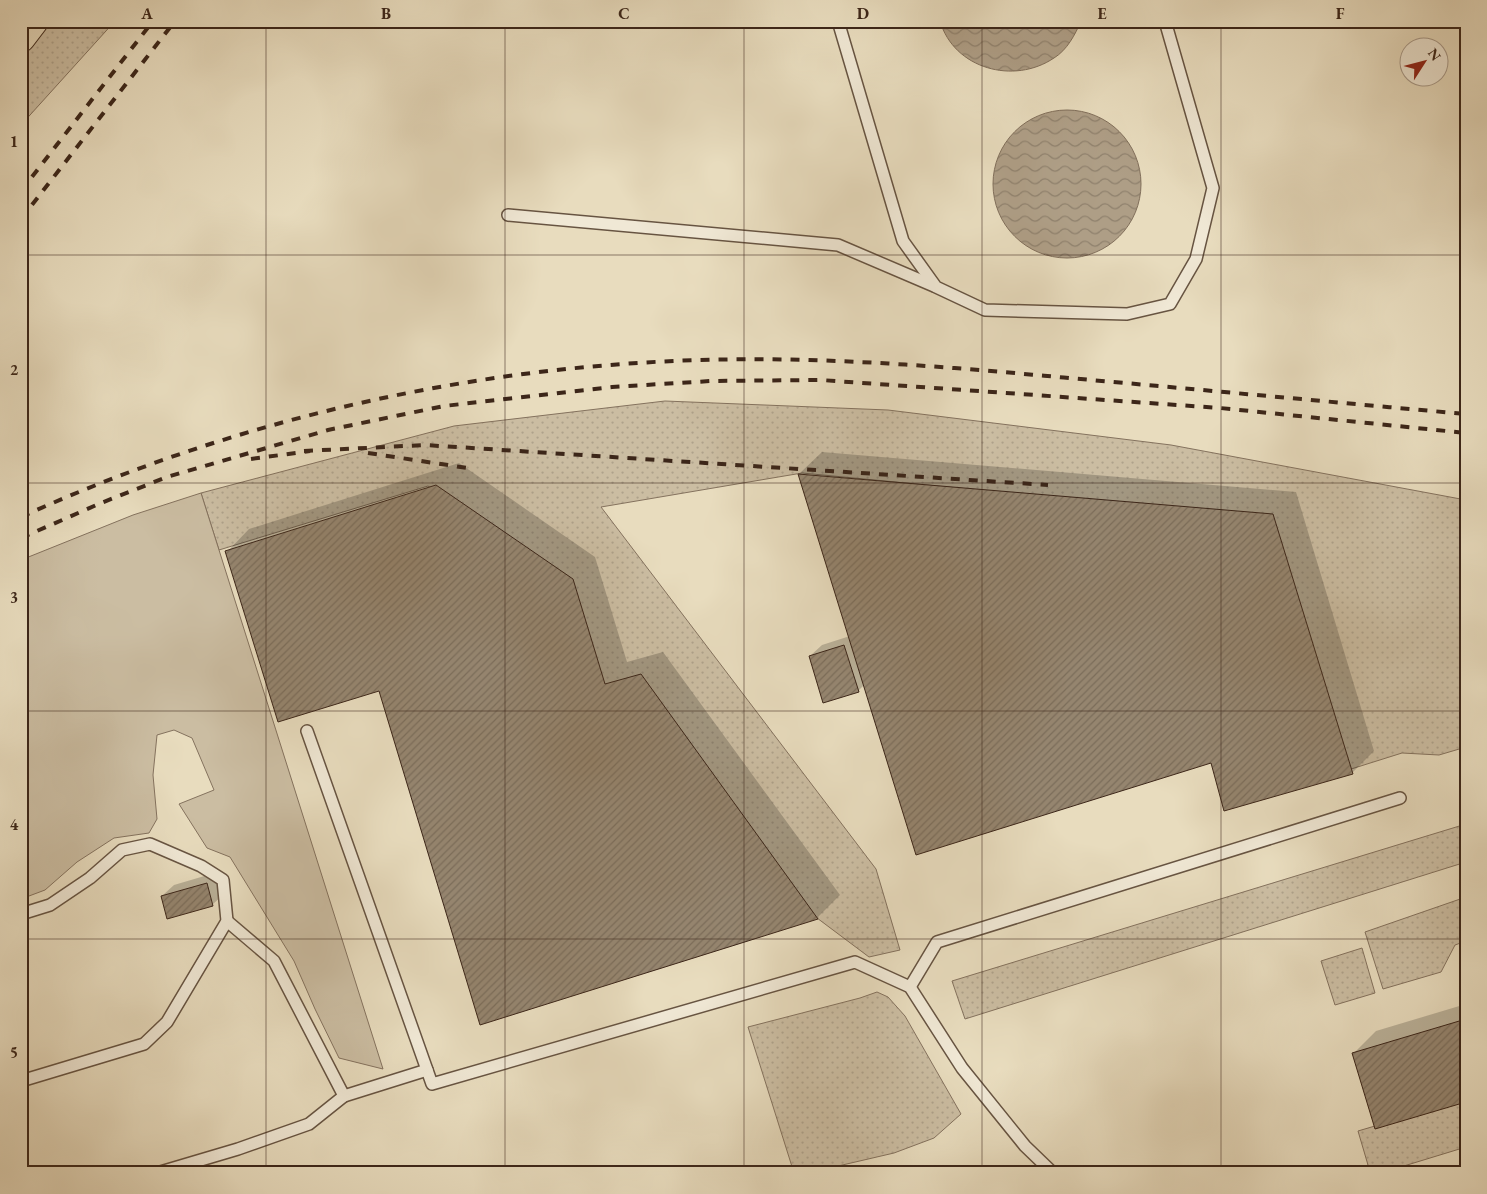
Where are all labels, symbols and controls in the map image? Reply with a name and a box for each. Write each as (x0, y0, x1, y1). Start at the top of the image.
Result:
text: A (140, 3, 153, 24)
text: B (381, 3, 391, 24)
text: C (618, 3, 630, 24)
text: D (857, 3, 869, 24)
text: E (1097, 3, 1107, 24)
text: F (1336, 3, 1345, 24)
north arrow (1400, 38, 1450, 88)
text: N (1424, 44, 1446, 65)
text: 1 (10, 131, 18, 152)
text: 2 (10, 359, 19, 380)
text: 3 (10, 587, 18, 608)
text: 4 (10, 814, 19, 835)
text: 5 (10, 1042, 18, 1063)

